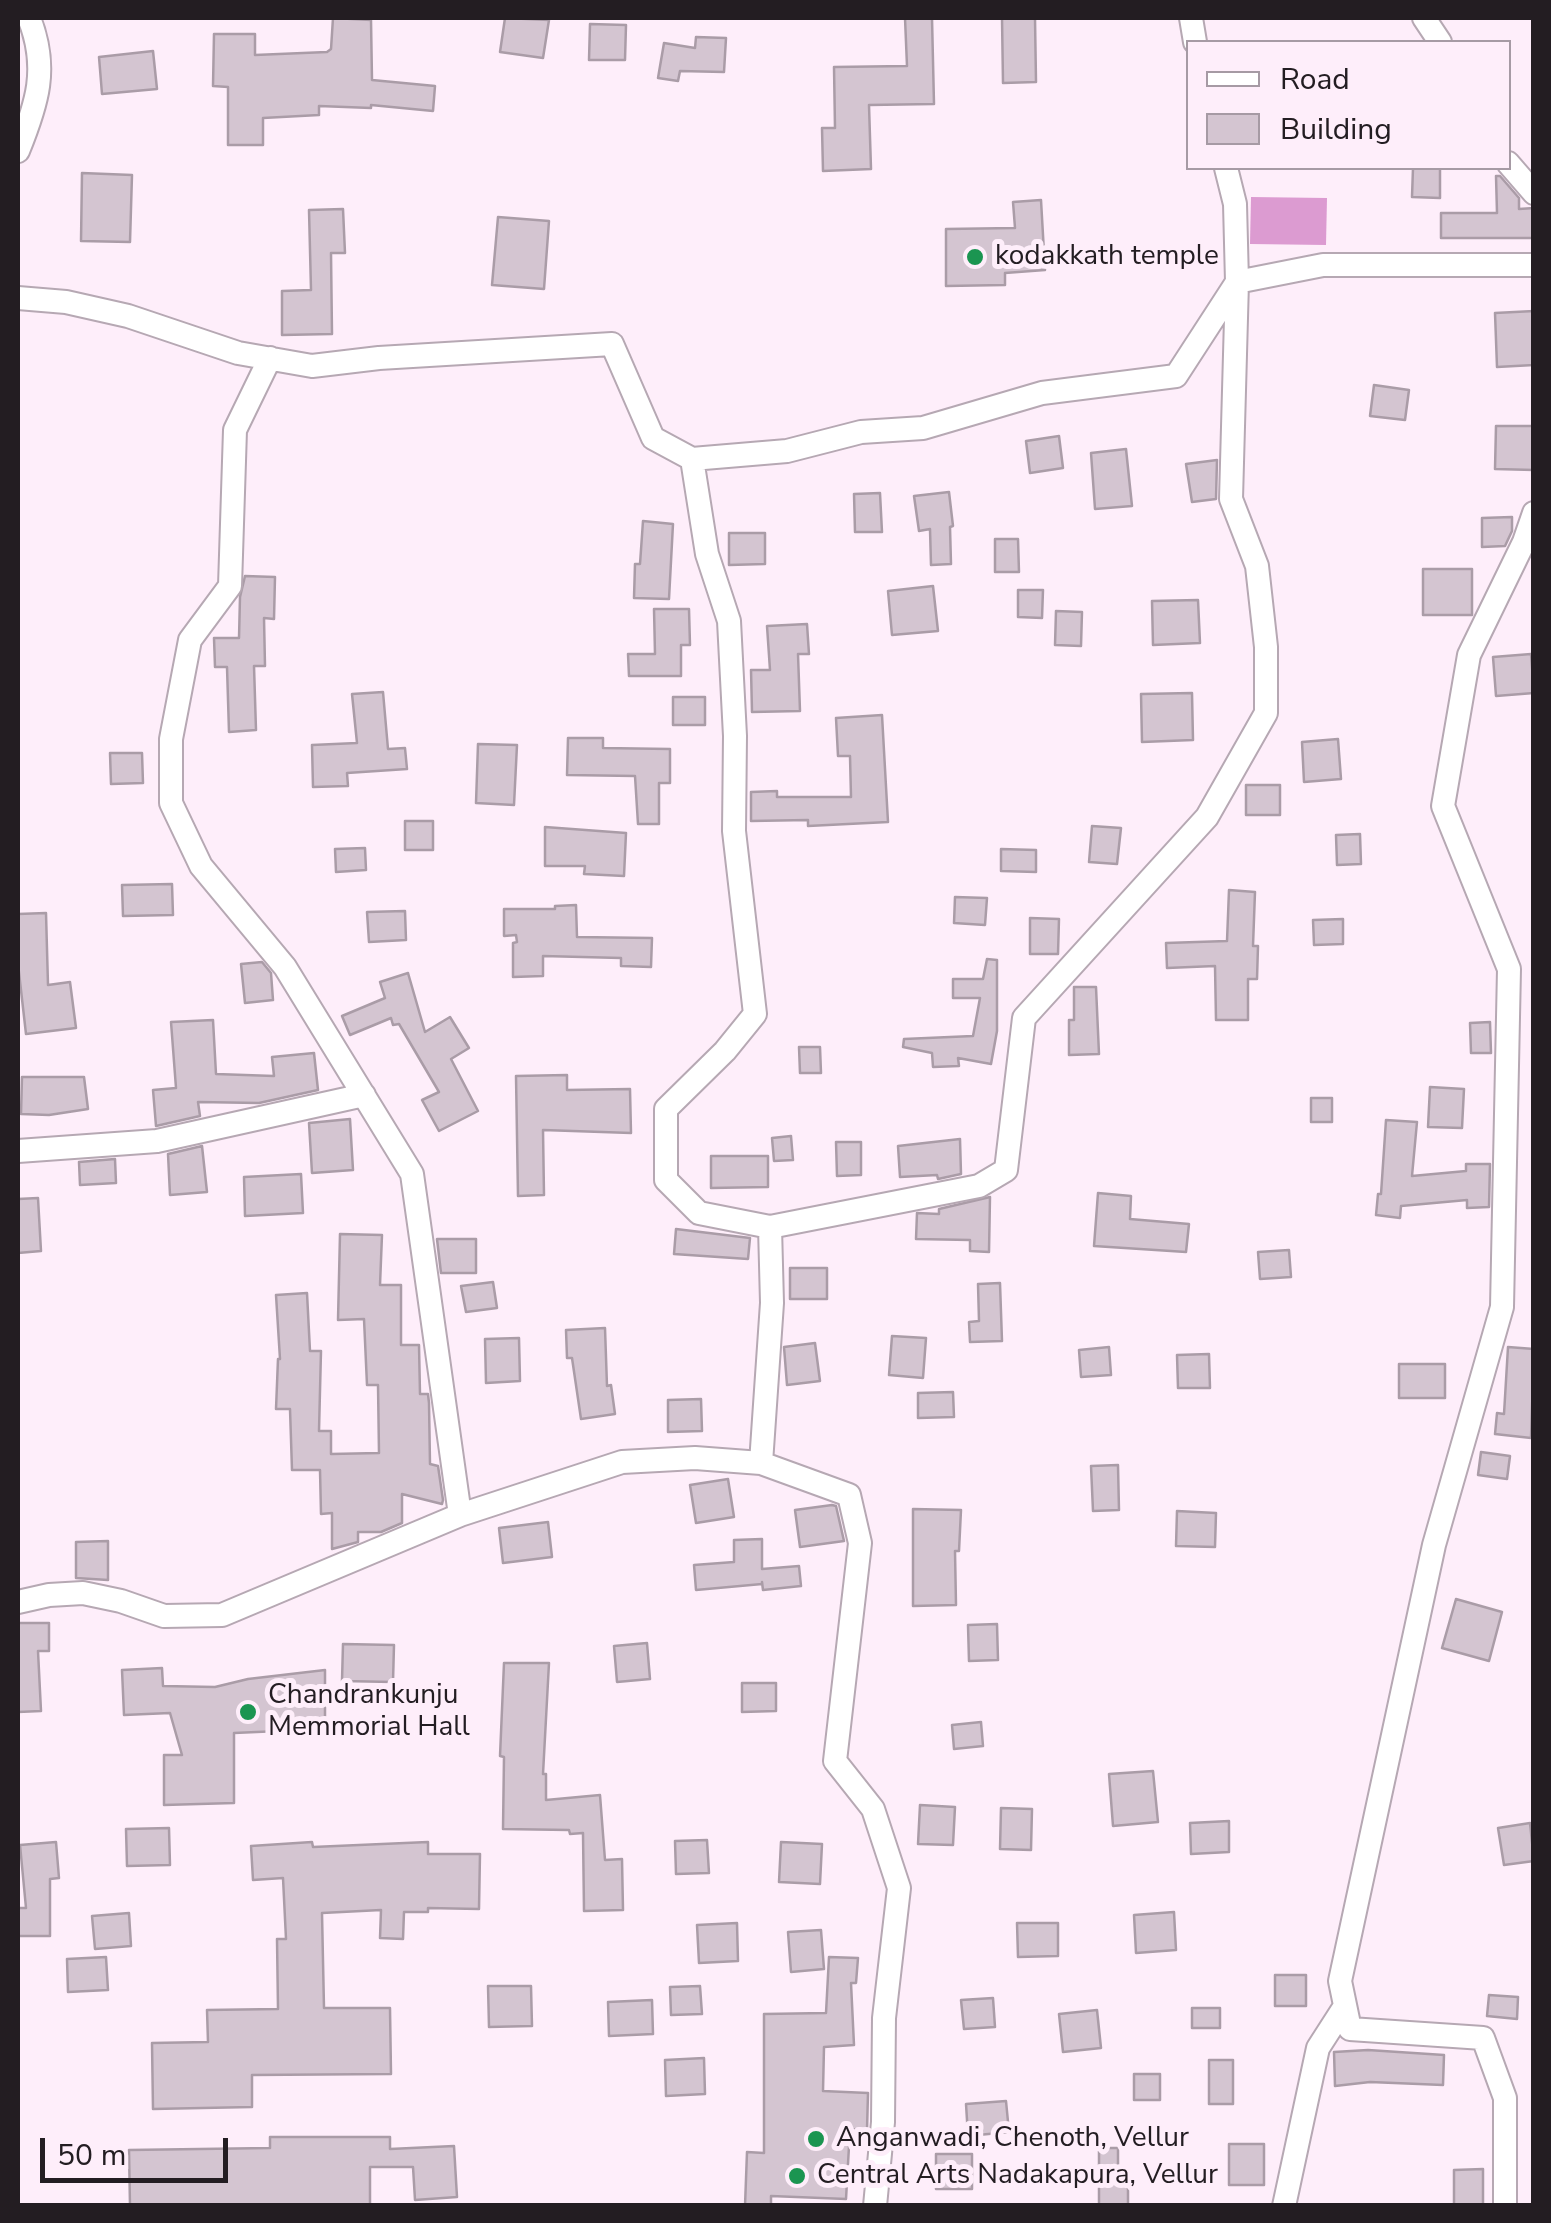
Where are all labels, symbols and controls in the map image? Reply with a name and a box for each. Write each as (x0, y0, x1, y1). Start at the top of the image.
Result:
legend (1186, 40, 1511, 170)
text: Road (1280, 59, 1350, 100)
text: Building (1280, 109, 1392, 150)
place label: kodakkath temple (995, 240, 1219, 274)
marker: kodakkath temple (964, 246, 986, 268)
place label: Chandrankunju Memmorial Hall (268, 1679, 470, 1745)
marker: Chandrankunju Memmorial Hall (237, 1701, 259, 1723)
scale bar (45, 2118, 232, 2180)
place label: Anganwadi, Chenoth, Vellur (836, 2122, 1189, 2156)
marker: Anganwadi, Chenoth, Vellur (805, 2128, 827, 2150)
text: 50 m (57, 2135, 126, 2176)
place label: Central Arts Nadakapura, Vellur (817, 2159, 1218, 2193)
marker: Central Arts Nadakapura, Vellur (786, 2165, 808, 2187)

